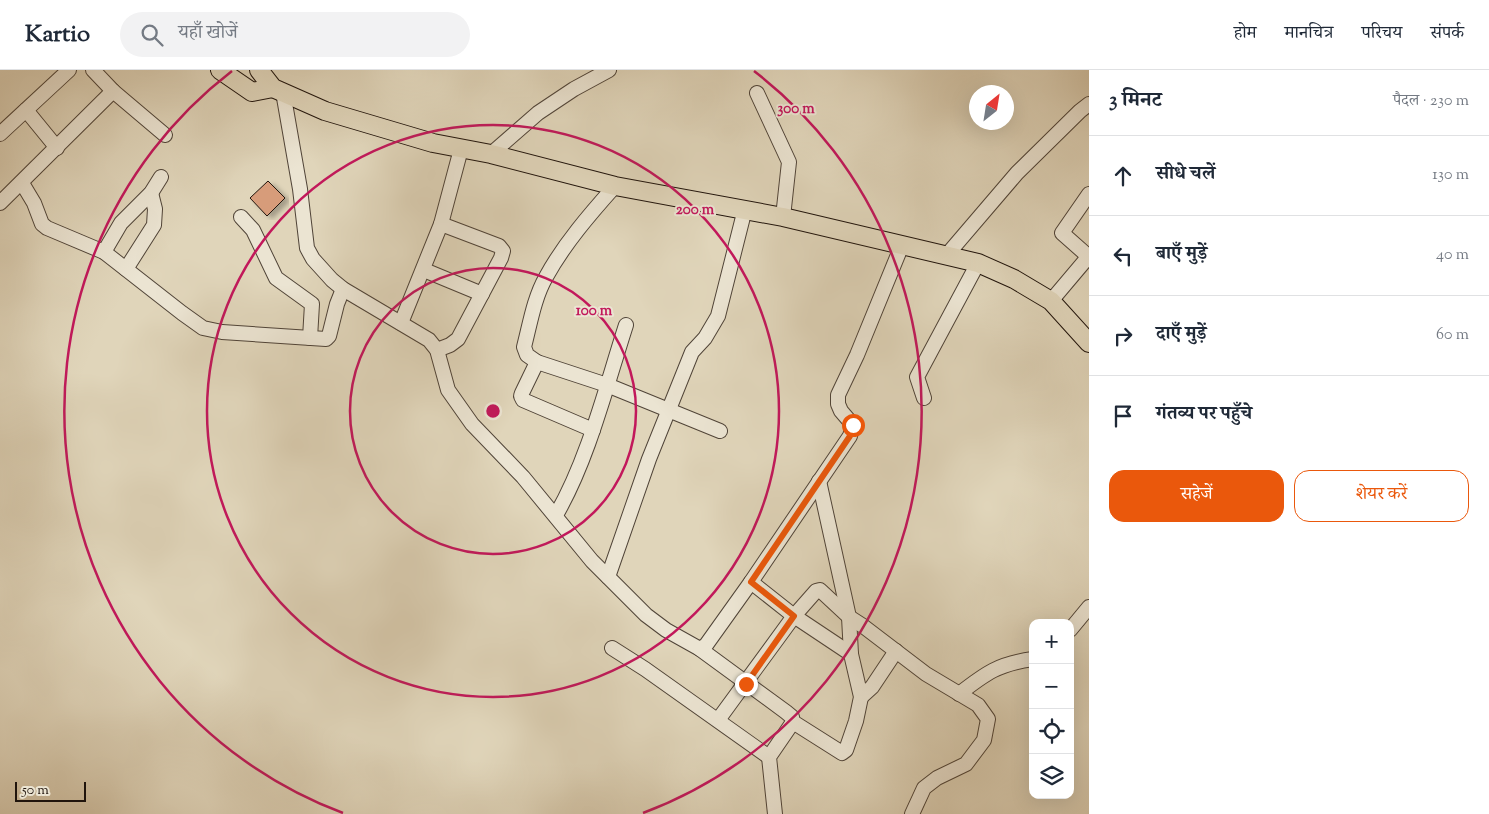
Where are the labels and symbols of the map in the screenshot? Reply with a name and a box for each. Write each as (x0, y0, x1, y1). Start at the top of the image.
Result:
north arrow (969, 85, 1014, 130)
text: 300 m (777, 99, 815, 120)
text: 200 m (676, 200, 715, 221)
text: 100 m (576, 301, 613, 322)
centre of rings (484, 402, 502, 420)
route start (842, 414, 865, 437)
route end (735, 673, 758, 696)
scale bar (15, 779, 86, 802)

